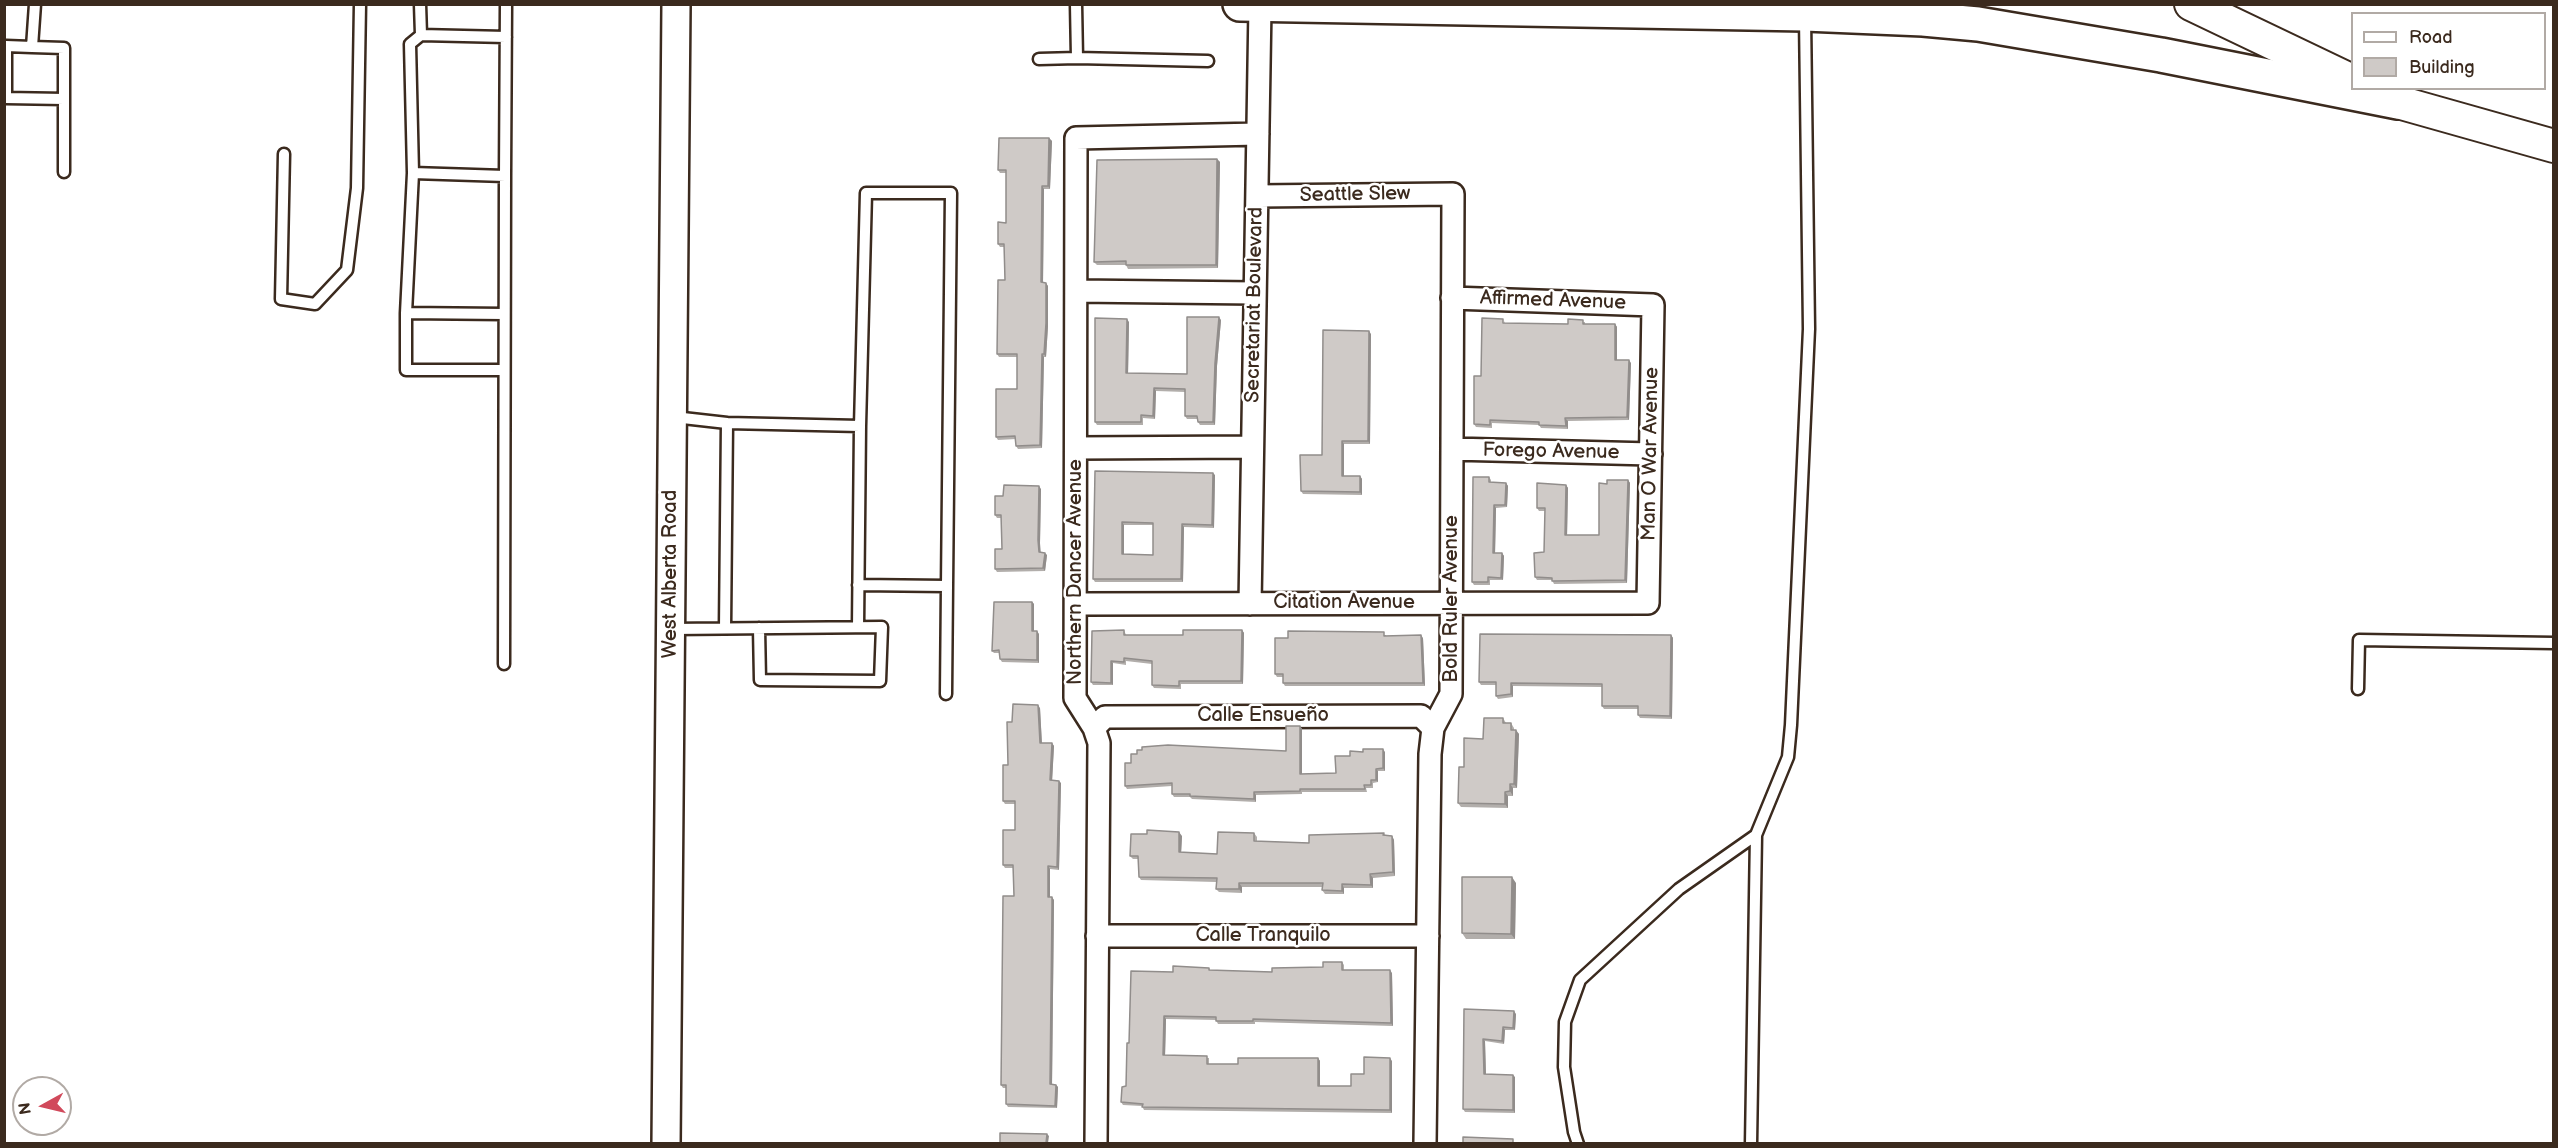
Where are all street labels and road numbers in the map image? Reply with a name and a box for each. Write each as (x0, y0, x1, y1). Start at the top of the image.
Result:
street label: Seattle Slew (1299, 182, 1411, 208)
street label: Secretariat Boulevard (1241, 207, 1269, 403)
street label: Affirmed Avenue (1480, 286, 1626, 316)
street label: Man O War Avenue (1637, 367, 1665, 541)
street label: Forego Avenue (1482, 439, 1620, 465)
street label: Northern Dancer Avenue (1064, 459, 1088, 685)
street label: West Alberta Road (659, 490, 683, 658)
street label: Bold Ruler Avenue (1440, 515, 1464, 683)
street label: Citation Avenue (1273, 591, 1415, 615)
street label: Calle Ensueño (1197, 704, 1329, 728)
street label: Calle Tranquilo (1195, 924, 1331, 948)

